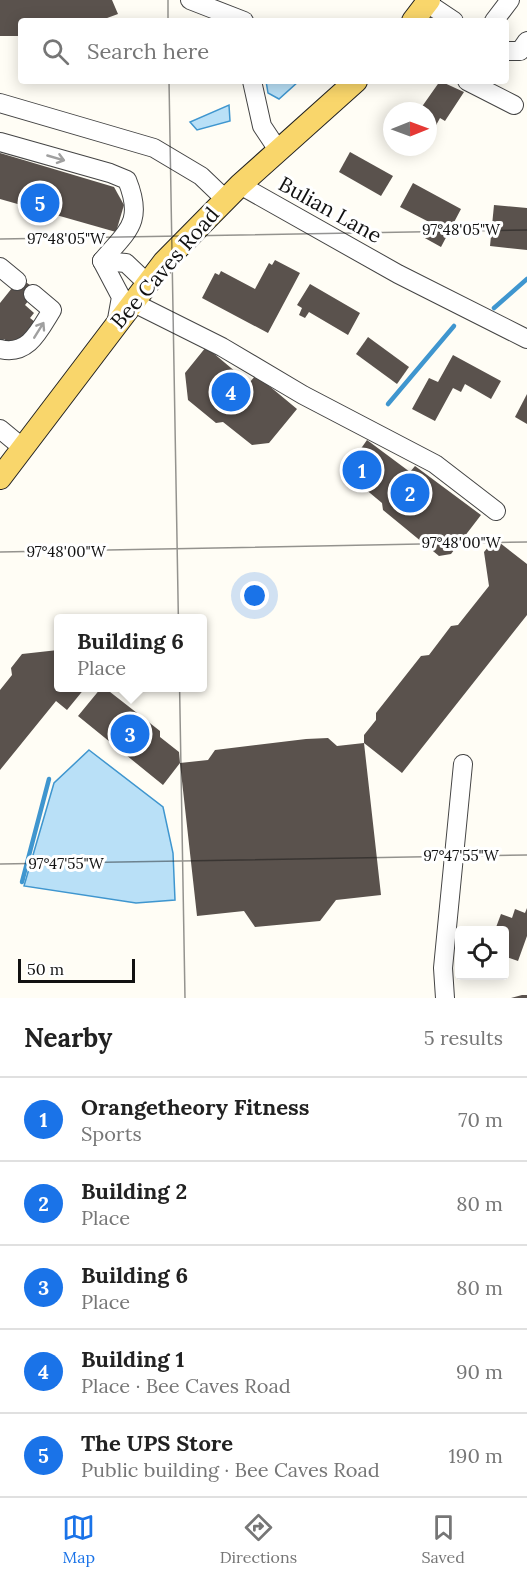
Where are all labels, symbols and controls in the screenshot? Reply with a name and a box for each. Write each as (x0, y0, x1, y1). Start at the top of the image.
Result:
search box (18, 18, 509, 84)
icon: search (39, 35, 72, 68)
text: Search here (87, 37, 209, 65)
north arrow (383, 102, 437, 156)
one-way arrow (47, 152, 66, 164)
street label: Bulian Lane (274, 170, 387, 249)
pin: 5 (20, 180, 60, 226)
street label: Bee Caves Road (104, 201, 225, 334)
text: 97°48'05"W (422, 220, 501, 239)
text: 97°48'05"W (27, 229, 106, 248)
one-way arrow (34, 322, 46, 339)
pin: 4 (212, 370, 250, 414)
pin: 1 (342, 448, 382, 492)
pin: 2 (390, 470, 430, 516)
text: 97°48'00"W (421, 533, 502, 552)
text: 97°48'00"W (26, 542, 107, 561)
your location (240, 581, 269, 610)
popup (54, 614, 207, 692)
text: Building 6 (77, 627, 184, 655)
text: Place (77, 655, 126, 680)
pin: 3 (110, 712, 150, 756)
text: 97°47'55"W (423, 846, 500, 865)
text: 97°47'55"W (28, 854, 105, 873)
map controls (455, 926, 509, 980)
button: locate (455, 926, 509, 980)
scale bar (18, 956, 135, 983)
text: 50 m (27, 959, 64, 979)
text: Nearby (24, 1021, 112, 1054)
text: 5 results (424, 1025, 503, 1050)
text: Orangetheory Fitness (81, 1093, 309, 1121)
text: 1 (39, 1107, 48, 1132)
text: 70 m (458, 1107, 503, 1132)
text: Sports (81, 1121, 142, 1146)
text: Building 2 (81, 1177, 187, 1205)
text: 2 (38, 1191, 49, 1216)
text: 80 m (456, 1191, 503, 1216)
text: Place (81, 1205, 130, 1230)
text: Building 6 (81, 1261, 188, 1289)
text: 3 (38, 1275, 49, 1300)
text: 80 m (456, 1275, 503, 1300)
text: Place (81, 1289, 130, 1314)
text: Building 1 (81, 1345, 184, 1373)
text: 4 (38, 1359, 49, 1384)
text: 90 m (456, 1359, 503, 1384)
text: Place · Bee Caves Road (81, 1373, 291, 1398)
text: The UPS Store (81, 1429, 233, 1457)
text: 5 (38, 1443, 49, 1468)
text: 190 m (449, 1443, 503, 1468)
text: Public building · Bee Caves Road (81, 1457, 380, 1482)
tab: Map (62, 1511, 95, 1567)
tab: Directions (220, 1511, 297, 1567)
tab: Saved (421, 1511, 465, 1567)

